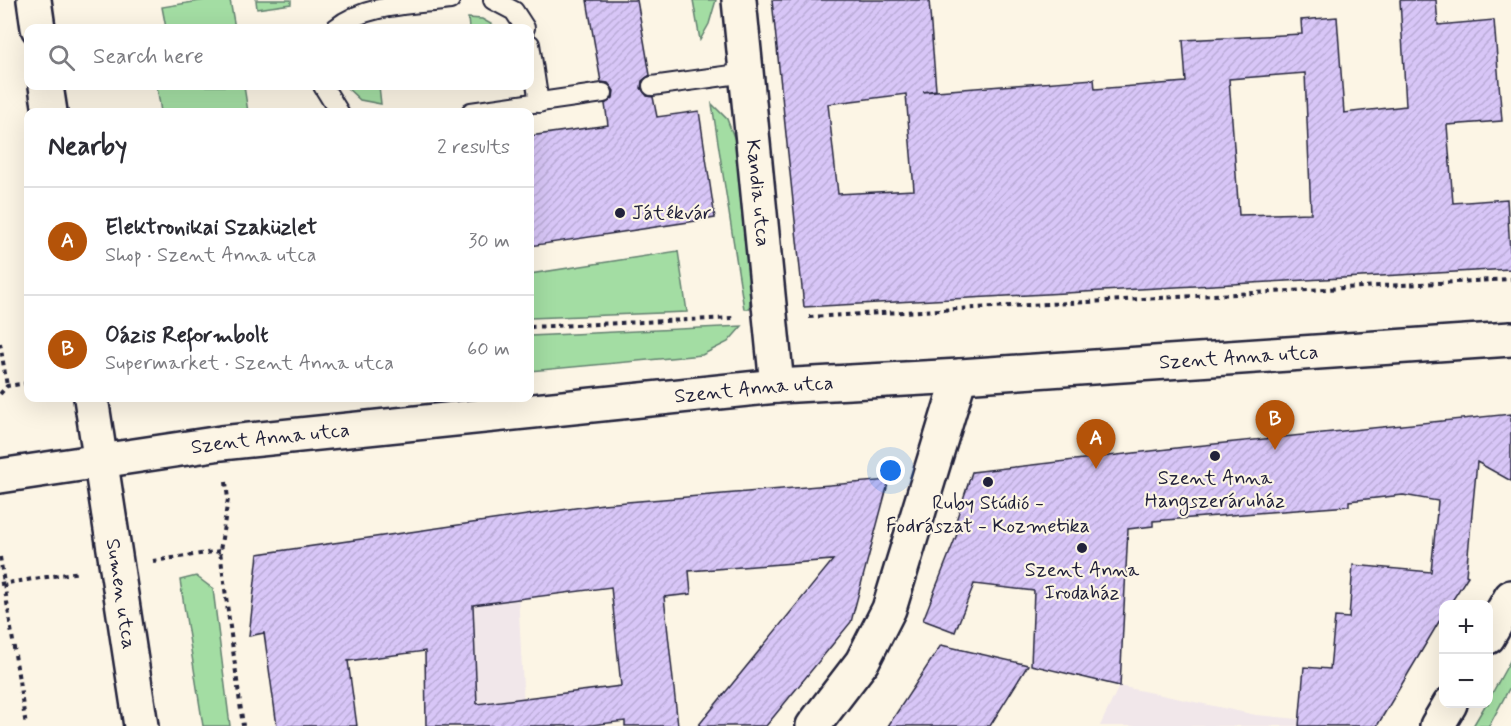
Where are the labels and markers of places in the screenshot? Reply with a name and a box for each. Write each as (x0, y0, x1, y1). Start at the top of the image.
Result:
place label: Játékvár (632, 200, 712, 227)
marker: Játékvár (613, 206, 627, 220)
pin: B (1256, 400, 1294, 450)
pin: A (1076, 420, 1116, 469)
marker: Szent Anna Hangszeráruház (1208, 449, 1222, 463)
place label: Szent Anna Hangszeráruház (1145, 465, 1285, 516)
marker: Ruby Stúdió - Fodrászat - Kozmetika (981, 475, 995, 489)
place label: Ruby Stúdió - Fodrászat - Kozmetika (886, 490, 1090, 540)
marker: Szent Anna Irodaház (1075, 541, 1089, 555)
place label: Szent Anna Irodaház (1025, 557, 1140, 607)

